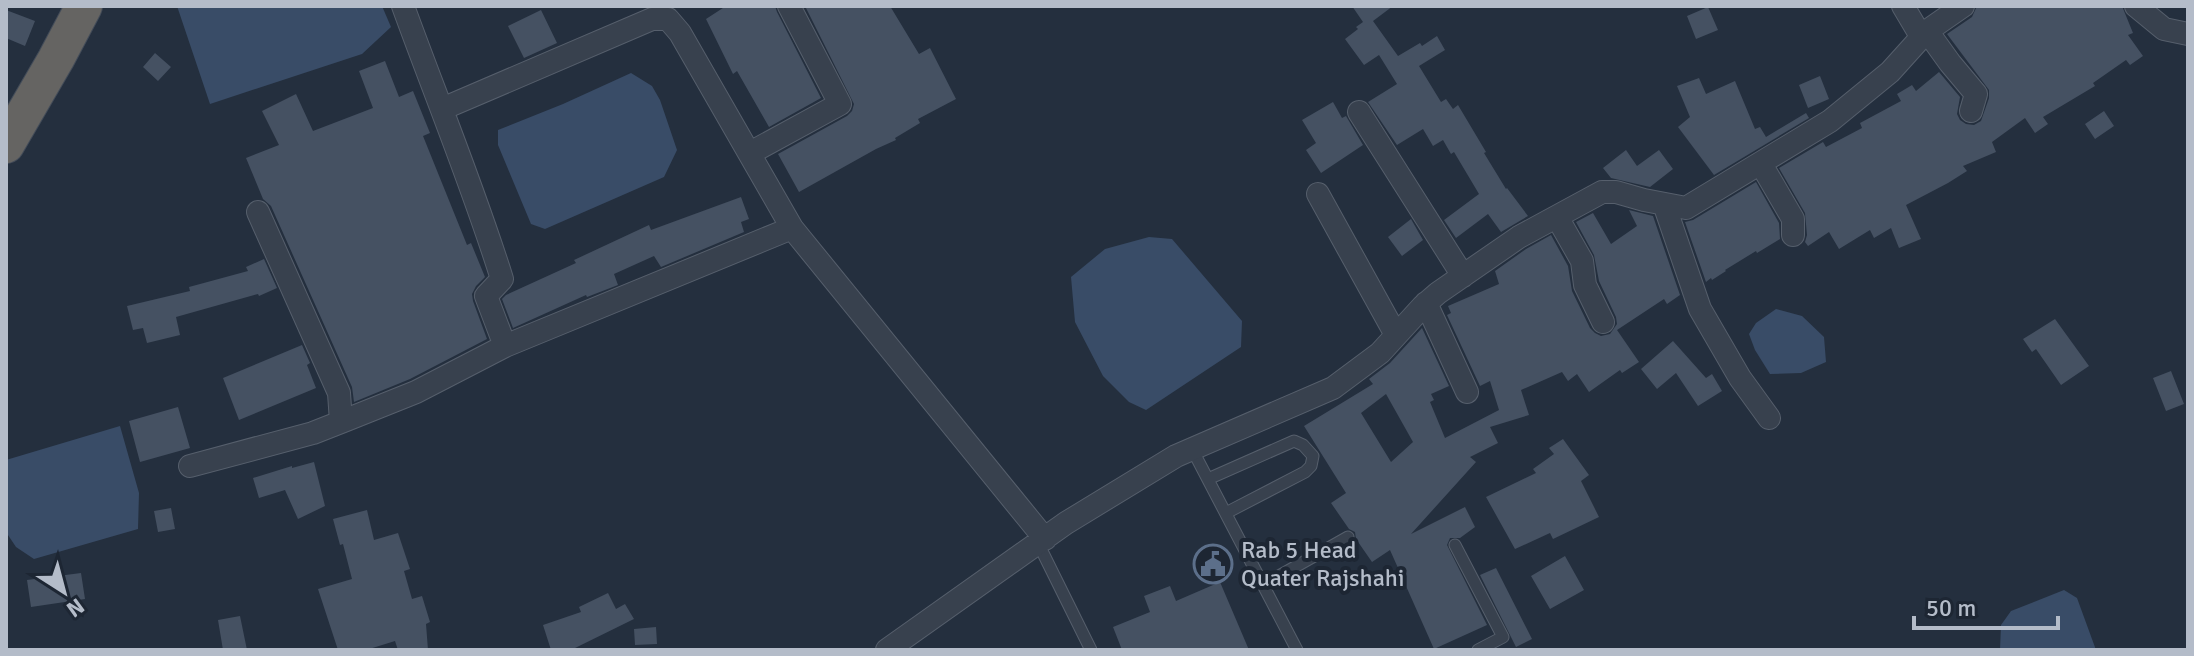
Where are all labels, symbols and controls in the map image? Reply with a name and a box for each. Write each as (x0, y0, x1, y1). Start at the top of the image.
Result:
place label: Rab 5 Head Quater Rajshahi (1241, 535, 1404, 593)
public building icon: Rab 5 Head Quater Rajshahi (1192, 543, 1234, 585)
north arrow (24, 552, 104, 632)
scale bar (1914, 580, 2058, 630)
text: N (61, 592, 90, 623)
text: 50 m (1926, 593, 1976, 623)

